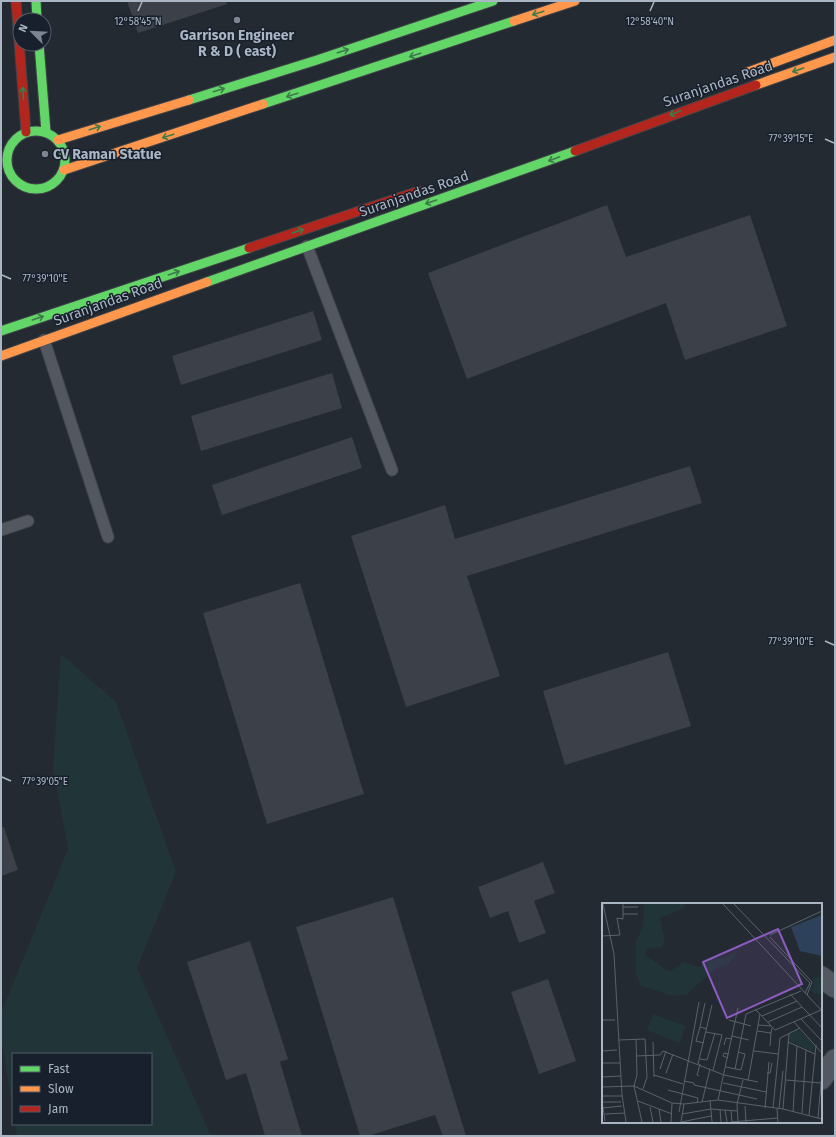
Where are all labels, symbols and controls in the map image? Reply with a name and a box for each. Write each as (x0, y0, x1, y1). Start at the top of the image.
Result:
one-way arrow (533, 10, 545, 18)
north arrow (12, 12, 52, 52)
marker: Garrison Engineer R & D ( east) (232, 15, 242, 25)
text: 12°58'45"N (114, 16, 162, 28)
text: 12°58'40"N (626, 16, 674, 28)
text: N (16, 22, 31, 34)
place label: Garrison Engineer R & D ( east) (180, 27, 295, 60)
one-way arrow (337, 47, 350, 54)
one-way arrow (409, 51, 421, 59)
street label: Suranjandas Road (661, 57, 775, 111)
one-way arrow (793, 67, 805, 75)
one-way arrow (213, 86, 226, 93)
one-way arrow (20, 87, 27, 100)
one-way arrow (286, 92, 298, 100)
one-way arrow (670, 110, 682, 118)
one-way arrow (88, 124, 101, 131)
one-way arrow (162, 133, 175, 140)
text: 77°39'15"E (769, 133, 813, 145)
place label: CV Raman Statue (53, 146, 162, 163)
marker: CV Raman Statue (40, 149, 50, 159)
one-way arrow (548, 155, 560, 163)
street label: Suranjandas Road (357, 167, 471, 221)
one-way arrow (426, 199, 438, 207)
one-way arrow (291, 227, 303, 235)
one-way arrow (168, 268, 180, 276)
text: 77°39'10"E (22, 273, 68, 285)
street label: Suranjandas Road (51, 274, 165, 330)
one-way arrow (32, 314, 44, 322)
text: 77°39'10"E (768, 636, 814, 648)
text: 77°39'05"E (22, 776, 68, 788)
inset map (602, 903, 822, 1123)
legend (12, 1053, 152, 1125)
text: Fast (48, 1062, 70, 1076)
text: Slow (48, 1082, 74, 1096)
text: Jam (48, 1102, 68, 1116)

